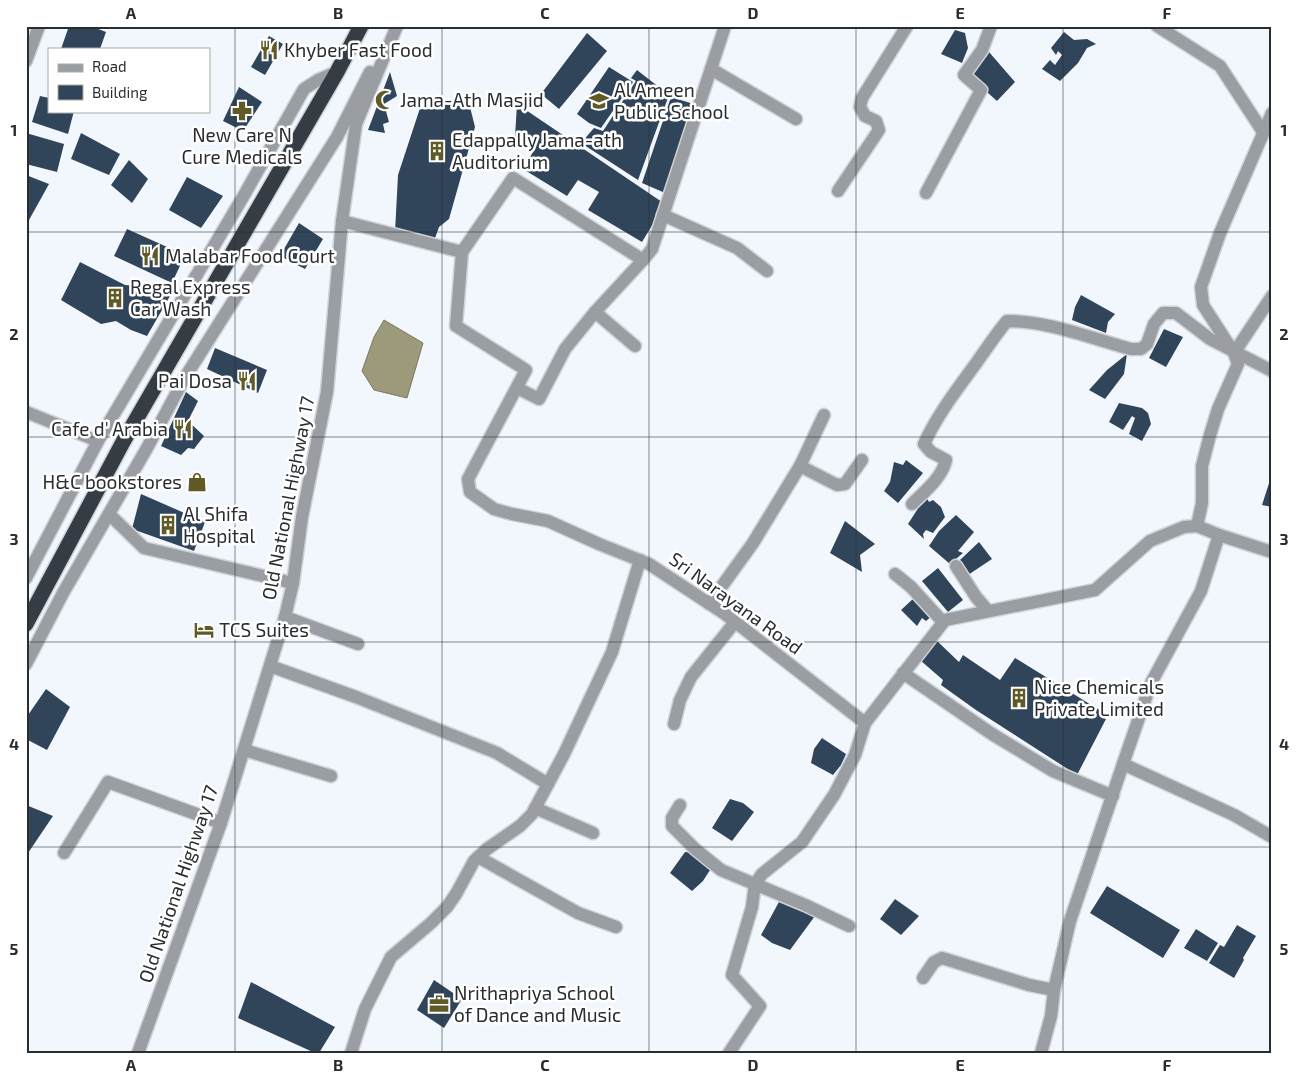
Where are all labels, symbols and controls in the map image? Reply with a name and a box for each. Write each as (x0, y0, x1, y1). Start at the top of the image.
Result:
text: A (126, 3, 137, 22)
text: B (333, 3, 343, 22)
text: C (540, 3, 550, 22)
text: D (748, 3, 759, 22)
text: E (955, 3, 965, 22)
text: F (1163, 3, 1172, 22)
place label: Khyber Fast Food (284, 38, 433, 61)
restaurant icon: Khyber Fast Food (258, 39, 280, 61)
legend (48, 48, 210, 112)
text: Road (92, 57, 127, 75)
place label: Al Ameen Public School (614, 78, 729, 123)
text: Building (92, 83, 148, 101)
place label: Jama-Ath Masjid (400, 88, 544, 111)
mosque icon: Jama-Ath Masjid (374, 89, 396, 111)
school or university icon: Al Ameen Public School (588, 90, 610, 112)
pharmacy icon: New Care N Cure Medicals (231, 100, 253, 122)
text: 1 (11, 120, 17, 139)
text: 1 (1281, 120, 1287, 139)
place label: New Care N Cure Medicals (182, 123, 302, 168)
place label: Edappally Jama-ath Auditorium (452, 128, 622, 173)
building icon: Edappally Jama-ath Auditorium (426, 140, 448, 162)
place label: Malabar Food Court (165, 244, 335, 267)
restaurant icon: Malabar Food Court (139, 245, 161, 267)
place label: Regal Express Car Wash (130, 275, 251, 320)
building icon: Regal Express Car Wash (104, 287, 126, 309)
text: 2 (9, 324, 19, 343)
text: 2 (1279, 324, 1289, 343)
place label: Pai Dosa (158, 369, 232, 392)
restaurant icon: Pai Dosa (236, 370, 258, 392)
street label: Old National Highway 17 (256, 394, 319, 602)
place label: Cafe d' Arabia (51, 417, 168, 440)
restaurant icon: Cafe d' Arabia (172, 418, 194, 440)
place label: H&C bookstores (43, 470, 182, 493)
shop icon: H&C bookstores (186, 471, 208, 493)
place label: Al Shifa Hospital (183, 502, 256, 547)
building icon: Al Shifa Hospital (157, 514, 179, 536)
text: 3 (9, 529, 19, 548)
text: 3 (1279, 529, 1289, 548)
street label: Sri Narayana Road (665, 547, 807, 659)
place label: TCS Suites (219, 618, 309, 641)
hotel icon: TCS Suites (193, 619, 215, 641)
place label: Nice Chemicals Private Limited (1034, 675, 1164, 720)
building icon: Nice Chemicals Private Limited (1008, 687, 1030, 709)
text: 4 (9, 734, 19, 753)
text: 4 (1279, 734, 1289, 753)
street label: Old National Highway 17 (133, 782, 222, 986)
text: 5 (10, 939, 19, 958)
text: 5 (1280, 939, 1289, 958)
place label: Nrithapriya School of Dance and Music (454, 981, 621, 1026)
office icon: Nrithapriya School of Dance and Music (428, 993, 450, 1015)
text: A (126, 1055, 137, 1074)
text: B (333, 1055, 343, 1074)
text: C (540, 1055, 550, 1074)
text: D (748, 1055, 759, 1074)
text: E (955, 1055, 965, 1074)
text: F (1163, 1055, 1172, 1074)

